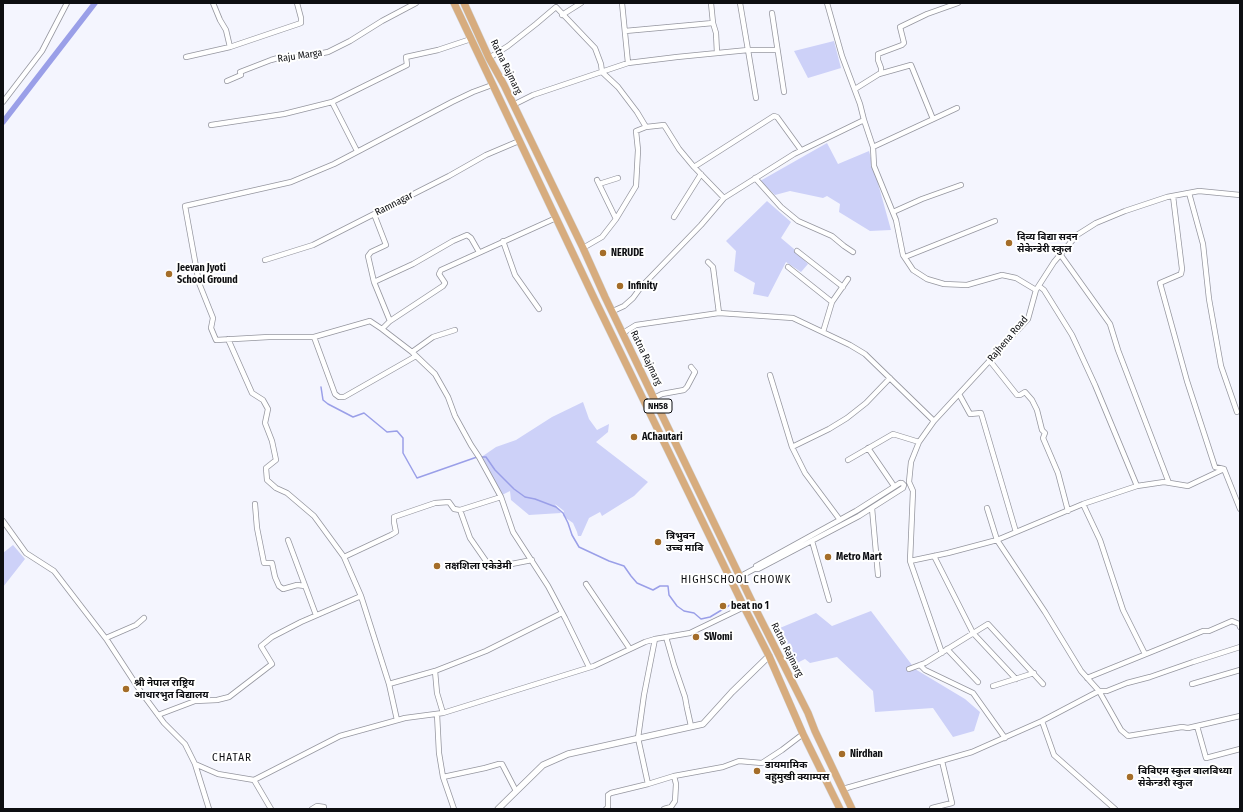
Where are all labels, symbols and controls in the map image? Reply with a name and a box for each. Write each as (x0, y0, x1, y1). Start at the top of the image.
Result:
street label: Ratna Rajmarg (488, 38, 524, 96)
street label: Raju Marga (277, 47, 323, 65)
street label: Ramnagar (373, 189, 415, 219)
place label: दिव्य बिद्या सदन सेकेन्डेरी स्कुल (1017, 231, 1078, 254)
marker: दिव्य बिद्या सदन सेकेन्डेरी स्कुल (1004, 238, 1014, 248)
place label: NERUDE (611, 247, 644, 259)
marker: NERUDE (598, 248, 608, 258)
place label: Jeevan Jyoti School Ground (177, 262, 238, 286)
marker: Jeevan Jyoti School Ground (164, 269, 174, 279)
place label: Infinity (628, 280, 657, 292)
marker: Infinity (615, 281, 625, 291)
street label: Rajhena Road (985, 314, 1031, 364)
street label: Ratna Rajmarg (628, 329, 664, 387)
road number: NH58 (644, 399, 672, 413)
place label: AChautari (642, 431, 683, 443)
marker: AChautari (629, 432, 639, 442)
place label: त्रिभुवन उच्च माबि (666, 530, 703, 554)
marker: त्रिभुवन उच्च माबि (653, 537, 663, 547)
place label: Metro Mart (836, 551, 882, 563)
marker: Metro Mart (823, 552, 833, 562)
place label: तक्षशिला एकेडेमी (445, 560, 512, 572)
marker: तक्षशिला एकेडेमी (432, 561, 442, 571)
district label: HIGHSCHOOL CHOWK (681, 573, 791, 587)
place label: beat no 1 (731, 600, 769, 612)
marker: beat no 1 (718, 601, 728, 611)
street label: Ratna Rajmarg (768, 621, 806, 679)
place label: SWomi (704, 631, 732, 643)
marker: SWomi (691, 632, 701, 642)
place label: श्री नेपाल राष्ट्रिय आधारभुत बिद्यालय (134, 677, 209, 700)
marker: श्री नेपाल राष्ट्रिय आधारभुत बिद्यालय (121, 684, 131, 694)
place label: Nirdhan (850, 748, 883, 760)
marker: Nirdhan (837, 749, 847, 759)
district label: CHATAR (212, 751, 252, 765)
place label: डायमामिक बहुमुखी क्याम्पस (765, 759, 829, 782)
place label: बिबिएम स्कुल बालबिध्या सेकेन्डरी स्कुल (1138, 765, 1232, 788)
marker: डायमामिक बहुमुखी क्याम्पस (752, 766, 762, 776)
marker: बिबिएम स्कुल बालबिध्या सेकेन्डरी स्कुल (1125, 772, 1135, 782)

